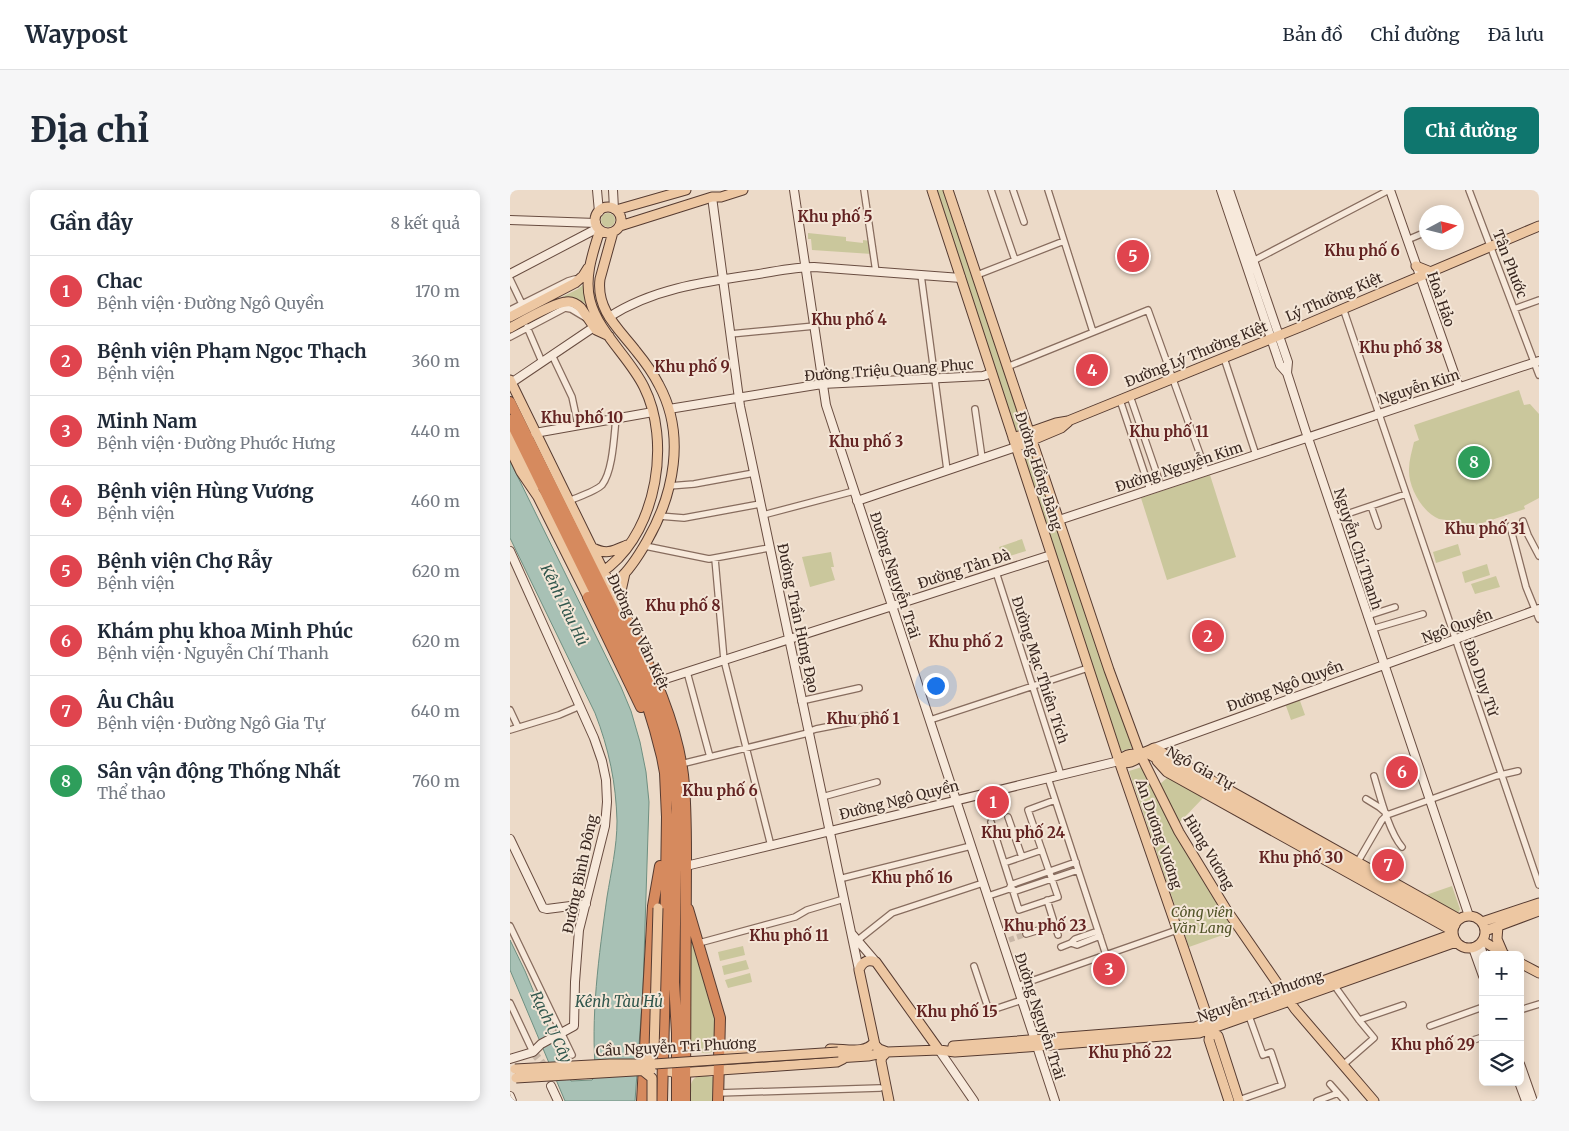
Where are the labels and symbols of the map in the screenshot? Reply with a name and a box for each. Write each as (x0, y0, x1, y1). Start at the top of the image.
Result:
north arrow (1419, 205, 1464, 250)
district label: Khu phố 5 (798, 206, 872, 226)
street label: Tân Phước (1489, 227, 1531, 301)
pin: 5 (1117, 237, 1149, 275)
district label: Khu phố 6 (1324, 240, 1400, 260)
street label: Lý Thường Kiệt (1283, 268, 1386, 326)
street label: Hoà Hảo (1423, 269, 1459, 329)
district label: Khu phố 4 (811, 309, 887, 329)
street label: Đường Lý Thường Kiệt (1122, 317, 1271, 391)
district label: Khu phố 38 (1359, 337, 1443, 357)
pin: 4 (1076, 351, 1108, 389)
street label: Đường Triệu Quang Phục (804, 355, 974, 385)
district label: Khu phố 9 (654, 356, 730, 376)
street label: Nguyễn Kim (1376, 365, 1462, 409)
district label: Khu phố 10 (541, 407, 623, 427)
street label: Đường Hồng Bàng (1011, 409, 1067, 533)
district label: Khu phố 11 (1129, 421, 1209, 441)
district label: Khu phố 3 (829, 431, 903, 451)
street label: Đường Nguyễn Kim (1113, 438, 1245, 496)
pin: 8 (1458, 443, 1490, 481)
street label: Nguyễn Chí Thanh (1330, 486, 1386, 612)
street label: Đường Nguyễn Trãi (866, 509, 924, 641)
district label: Khu phố 31 (1444, 518, 1526, 538)
street label: Đường Trần Hưng Đạo (773, 542, 823, 694)
street label: Đường Tản Đà (915, 545, 1013, 592)
water label: Kênh Tàu Hủ (536, 560, 592, 649)
street label: Đường Võ Văn Kiệt (603, 571, 673, 693)
street label: Đường Mạc Thiên Tích (1008, 594, 1072, 746)
district label: Khu phố 8 (645, 595, 721, 615)
street label: Ngô Quyền (1419, 605, 1495, 647)
pin: 2 (1192, 617, 1224, 655)
district label: Khu phố 2 (929, 631, 1004, 651)
street label: Đào Duy Từ (1460, 638, 1503, 719)
street label: Đường Ngô Quyền (1224, 657, 1346, 715)
your location (923, 673, 949, 699)
district label: Khu phố 1 (826, 708, 900, 728)
street label: Ngô Gia Tự (1163, 742, 1238, 794)
pin: 6 (1386, 753, 1418, 791)
street label: Đường Ngô Quyền (837, 776, 961, 824)
street label: An Dương Vương (1131, 776, 1186, 892)
district label: Khu phố 6 (682, 780, 758, 800)
pin: 1 (977, 783, 1009, 821)
street label: Hùng Vương (1180, 811, 1239, 893)
street label: Đường Bình Đông (559, 812, 601, 935)
district label: Khu phố 24 (981, 822, 1066, 842)
pin: 7 (1372, 846, 1404, 884)
district label: Khu phố 30 (1259, 847, 1343, 867)
district label: Khu phố 16 (871, 867, 953, 887)
park label: Công viên Văn Lang (1171, 903, 1233, 937)
district label: Khu phố 23 (1003, 915, 1087, 935)
district label: Khu phố 11 (749, 925, 829, 945)
street label: Đường Nguyễn Trãi (1011, 950, 1069, 1082)
pin: 3 (1093, 950, 1125, 988)
street label: Nguyễn Tri Phương (1195, 966, 1326, 1026)
water label: Rạch Ụ Cây (527, 988, 576, 1066)
water label: Kênh Tàu Hủ (574, 992, 663, 1011)
district label: Khu phố 15 (916, 1001, 998, 1021)
street label: Cầu Nguyễn Tri Phương (595, 1034, 757, 1060)
district label: Khu phố 29 (1391, 1034, 1475, 1054)
district label: Khu phố 22 (1088, 1042, 1172, 1062)

